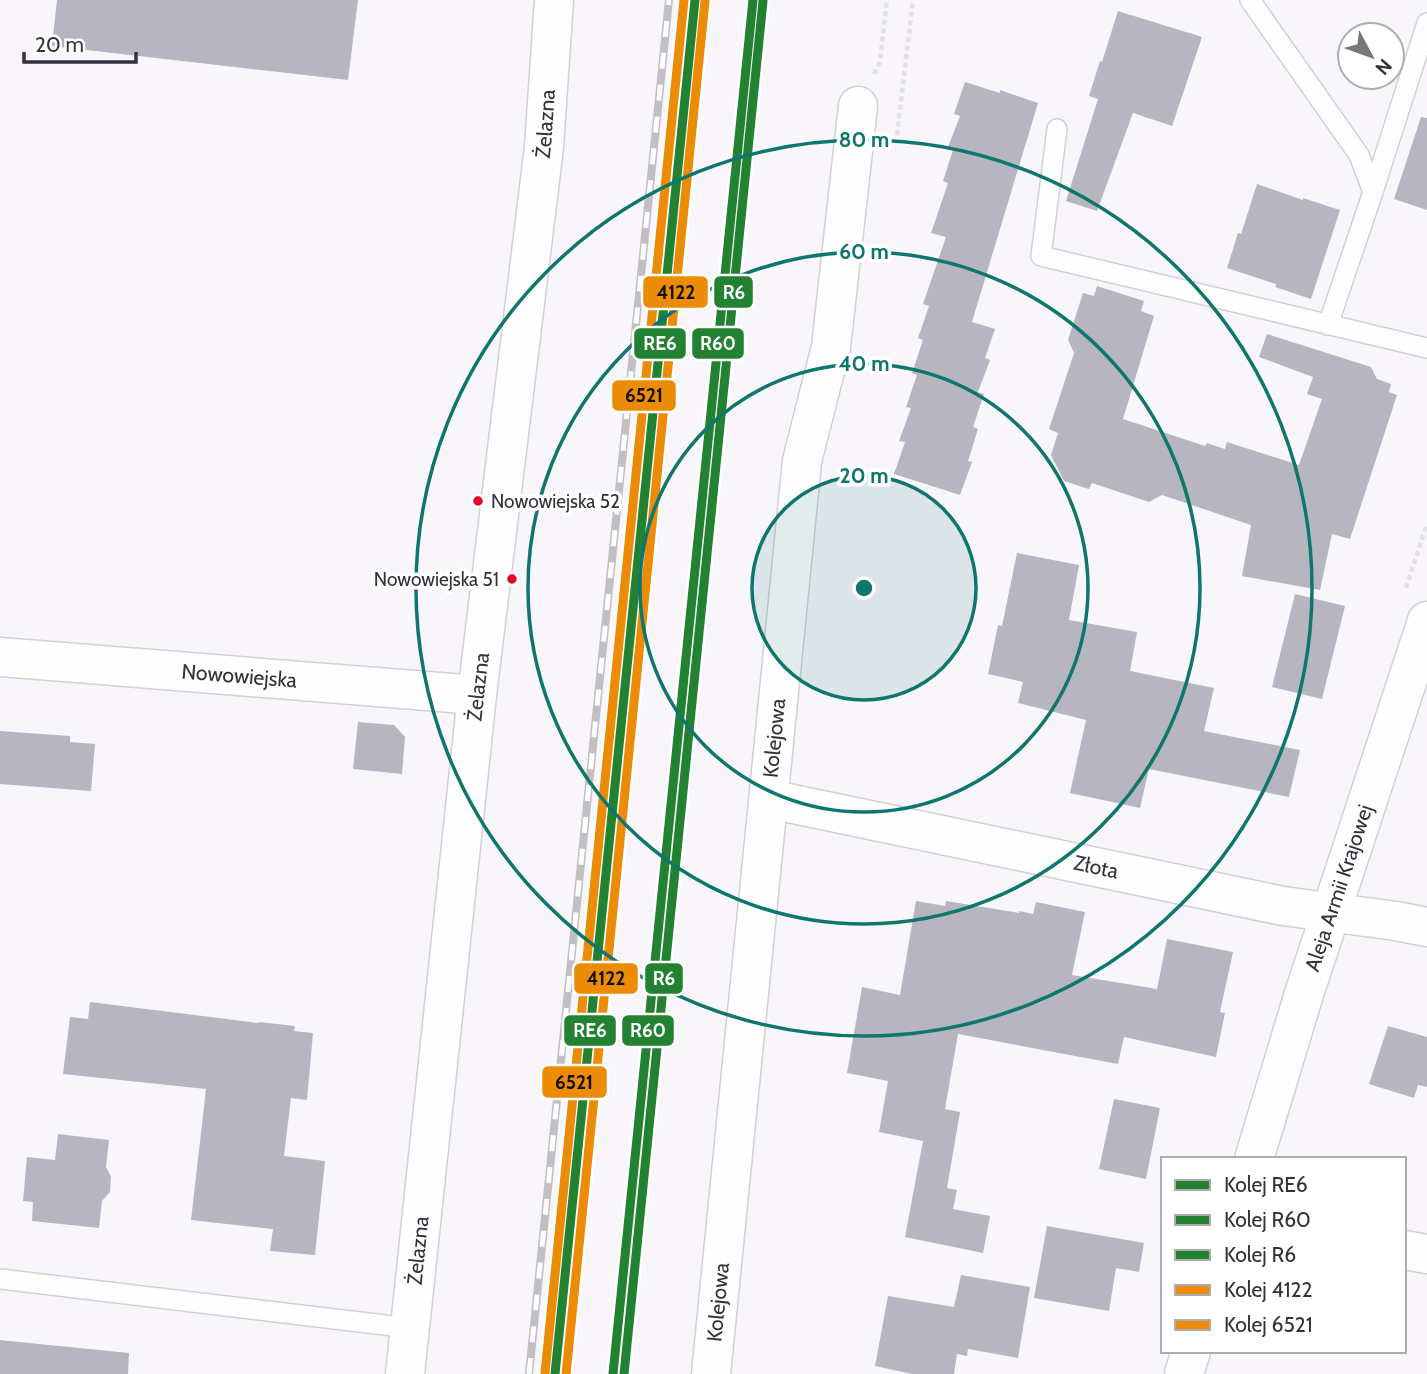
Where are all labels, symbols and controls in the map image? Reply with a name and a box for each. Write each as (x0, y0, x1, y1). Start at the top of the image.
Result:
scale bar (24, 21, 136, 65)
north arrow (1336, 21, 1406, 91)
text: 20 m (35, 32, 84, 57)
text: N (1370, 54, 1397, 79)
street label: Żelazna (530, 89, 560, 160)
text: 80 m (839, 127, 889, 152)
text: 60 m (839, 239, 889, 264)
line badge: 4122 (642, 275, 709, 309)
line badge: R6 (713, 275, 754, 309)
text: 4122 (657, 281, 695, 304)
text: R6 (723, 281, 745, 304)
line badge: RE6 (633, 327, 687, 360)
line badge: R60 (691, 327, 745, 360)
text: RE6 (643, 332, 677, 355)
text: R60 (700, 332, 736, 355)
text: 40 m (839, 351, 889, 376)
line badge: 6521 (611, 379, 677, 412)
text: 6521 (625, 384, 663, 407)
text: 20 m (840, 463, 888, 488)
place label: Nowowiejska 52 (491, 490, 620, 513)
marker: Nowowiejska 52 (471, 494, 485, 508)
place label: Nowowiejska 51 (374, 568, 499, 591)
marker: Nowowiejska 51 (505, 572, 519, 586)
centre of rings (852, 576, 876, 600)
street label: Żelazna (461, 651, 494, 722)
street label: Nowowiejska (181, 659, 298, 693)
street label: Kolejowa (757, 697, 790, 779)
street label: Aleja Armii Krajowej (1299, 801, 1379, 974)
street label: Złota (1071, 850, 1121, 883)
line badge: 4122 (573, 962, 639, 995)
line badge: R6 (644, 962, 684, 995)
text: 4122 (587, 967, 625, 990)
text: R6 (653, 967, 675, 990)
line badge: RE6 (563, 1014, 617, 1047)
line badge: R60 (621, 1014, 675, 1047)
text: RE6 (573, 1019, 607, 1042)
text: R60 (630, 1019, 666, 1042)
line badge: 6521 (541, 1065, 608, 1099)
text: 6521 (555, 1071, 593, 1094)
legend (1161, 1157, 1406, 1353)
text: Kolej RE6 (1224, 1172, 1308, 1198)
text: Kolej R60 (1224, 1207, 1311, 1233)
street label: Żelazna (402, 1215, 434, 1286)
text: Kolej R6 (1224, 1242, 1296, 1268)
street label: Kolejowa (701, 1261, 734, 1343)
text: Kolej 4122 (1224, 1277, 1313, 1303)
text: Kolej 6521 (1224, 1312, 1313, 1338)

